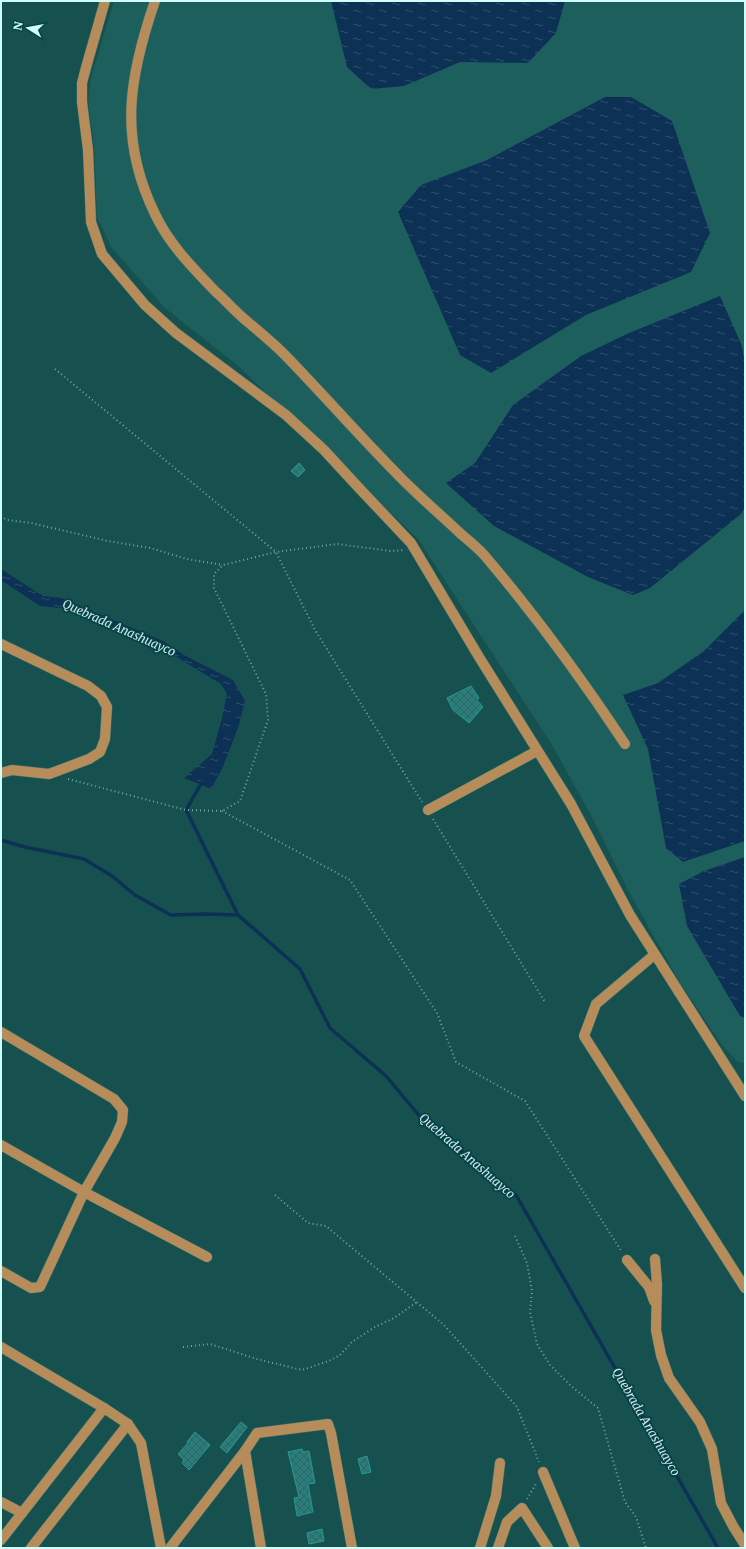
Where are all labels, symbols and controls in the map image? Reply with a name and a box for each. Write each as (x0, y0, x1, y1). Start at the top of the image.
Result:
north arrow (8, 8, 48, 48)
text: N (10, 20, 26, 32)
water label: Quebrada Anashuayco (60, 596, 178, 659)
water label: Quebrada Anashuayco (416, 1110, 519, 1202)
water label: Quebrada Anashuayco (609, 1365, 684, 1479)

